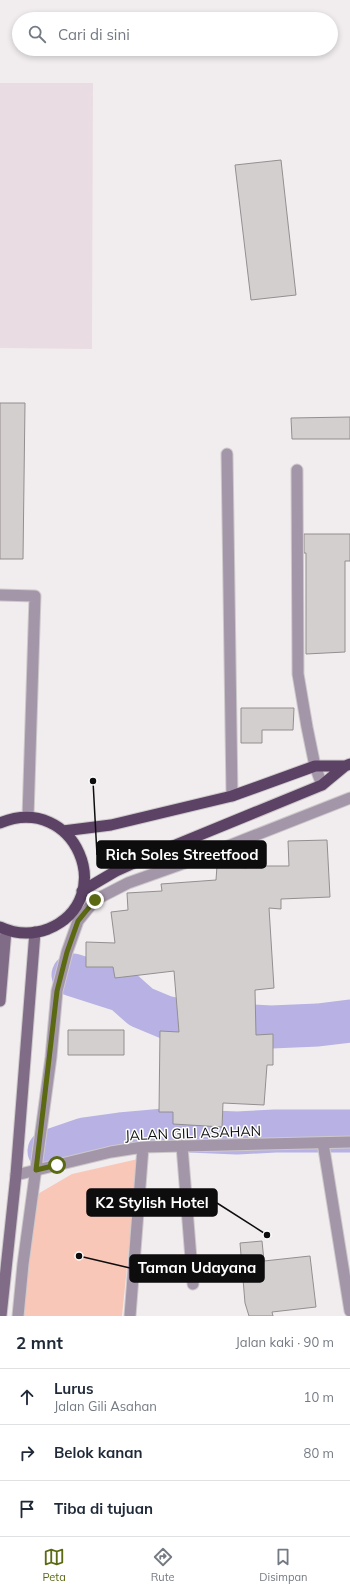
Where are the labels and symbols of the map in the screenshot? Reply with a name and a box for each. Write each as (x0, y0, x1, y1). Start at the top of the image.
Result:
callout: Rich Soles Streetfood (97, 841, 266, 868)
text: Rich Soles Streetfood (106, 845, 259, 864)
route end (86, 891, 104, 909)
street label: JALAN GILI ASAHAN (125, 1122, 261, 1144)
route start (48, 1156, 66, 1174)
callout: K2 Stylish Hotel (87, 1189, 217, 1216)
text: K2 Stylish Hotel (95, 1193, 209, 1212)
callout: Taman Udayana (130, 1255, 264, 1282)
text: Taman Udayana (138, 1258, 256, 1277)

